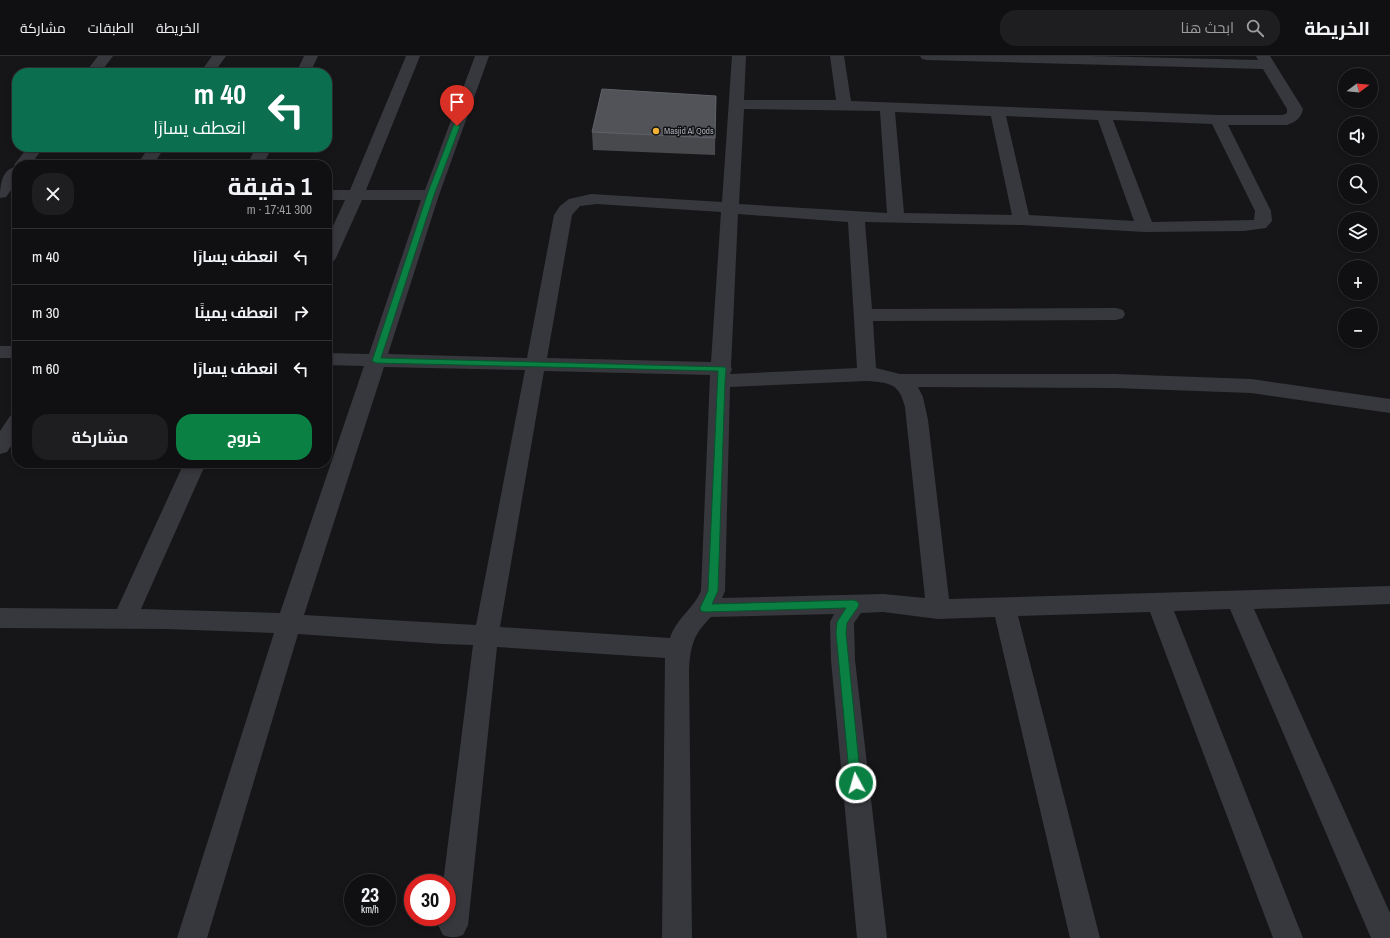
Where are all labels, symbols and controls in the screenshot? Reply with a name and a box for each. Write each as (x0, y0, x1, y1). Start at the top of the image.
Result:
search box (1000, 10, 1280, 46)
text: الخريطة (1304, 15, 1370, 41)
text: ابحث هنا (1181, 17, 1234, 38)
icon: search (1244, 17, 1266, 39)
text: مشاركة (20, 19, 66, 37)
text: الطبقات (88, 19, 134, 37)
text: الخريطة (156, 19, 200, 37)
north arrow (1338, 68, 1378, 108)
map controls (1338, 68, 1378, 348)
text: 40 m (194, 75, 246, 113)
icon: left (260, 84, 312, 136)
pin (440, 85, 474, 126)
icon: arrive (446, 91, 468, 113)
text: انعطف يسارًا (153, 115, 246, 140)
button: sound (1338, 116, 1378, 156)
place label: Masjid Al Qods (664, 125, 714, 137)
marker: Masjid Al Qods (651, 126, 661, 136)
button: search (1338, 164, 1378, 204)
text: 1 دقيقة (228, 170, 312, 202)
button: close (32, 173, 74, 215)
text: 300 m · 17:41 (247, 201, 312, 218)
button: layers (1338, 212, 1378, 252)
text: 40 m (32, 246, 59, 267)
text: انعطف يسارًا (193, 246, 278, 267)
icon: left (290, 246, 312, 268)
button: + (1338, 260, 1378, 300)
text: 30 m (32, 302, 59, 323)
text: انعطف يمينًا (195, 302, 278, 323)
icon: right (290, 302, 312, 324)
button: − (1338, 308, 1378, 348)
text: 60 m (32, 358, 59, 379)
text: انعطف يسارًا (193, 358, 278, 379)
icon: left (290, 358, 312, 380)
button: مشاركة (32, 414, 168, 460)
button: خروج (176, 414, 312, 460)
position arrow (835, 762, 877, 804)
speed limit sign: 30 (404, 874, 456, 926)
text: 23 (361, 881, 379, 908)
text: km/h (361, 903, 379, 916)

